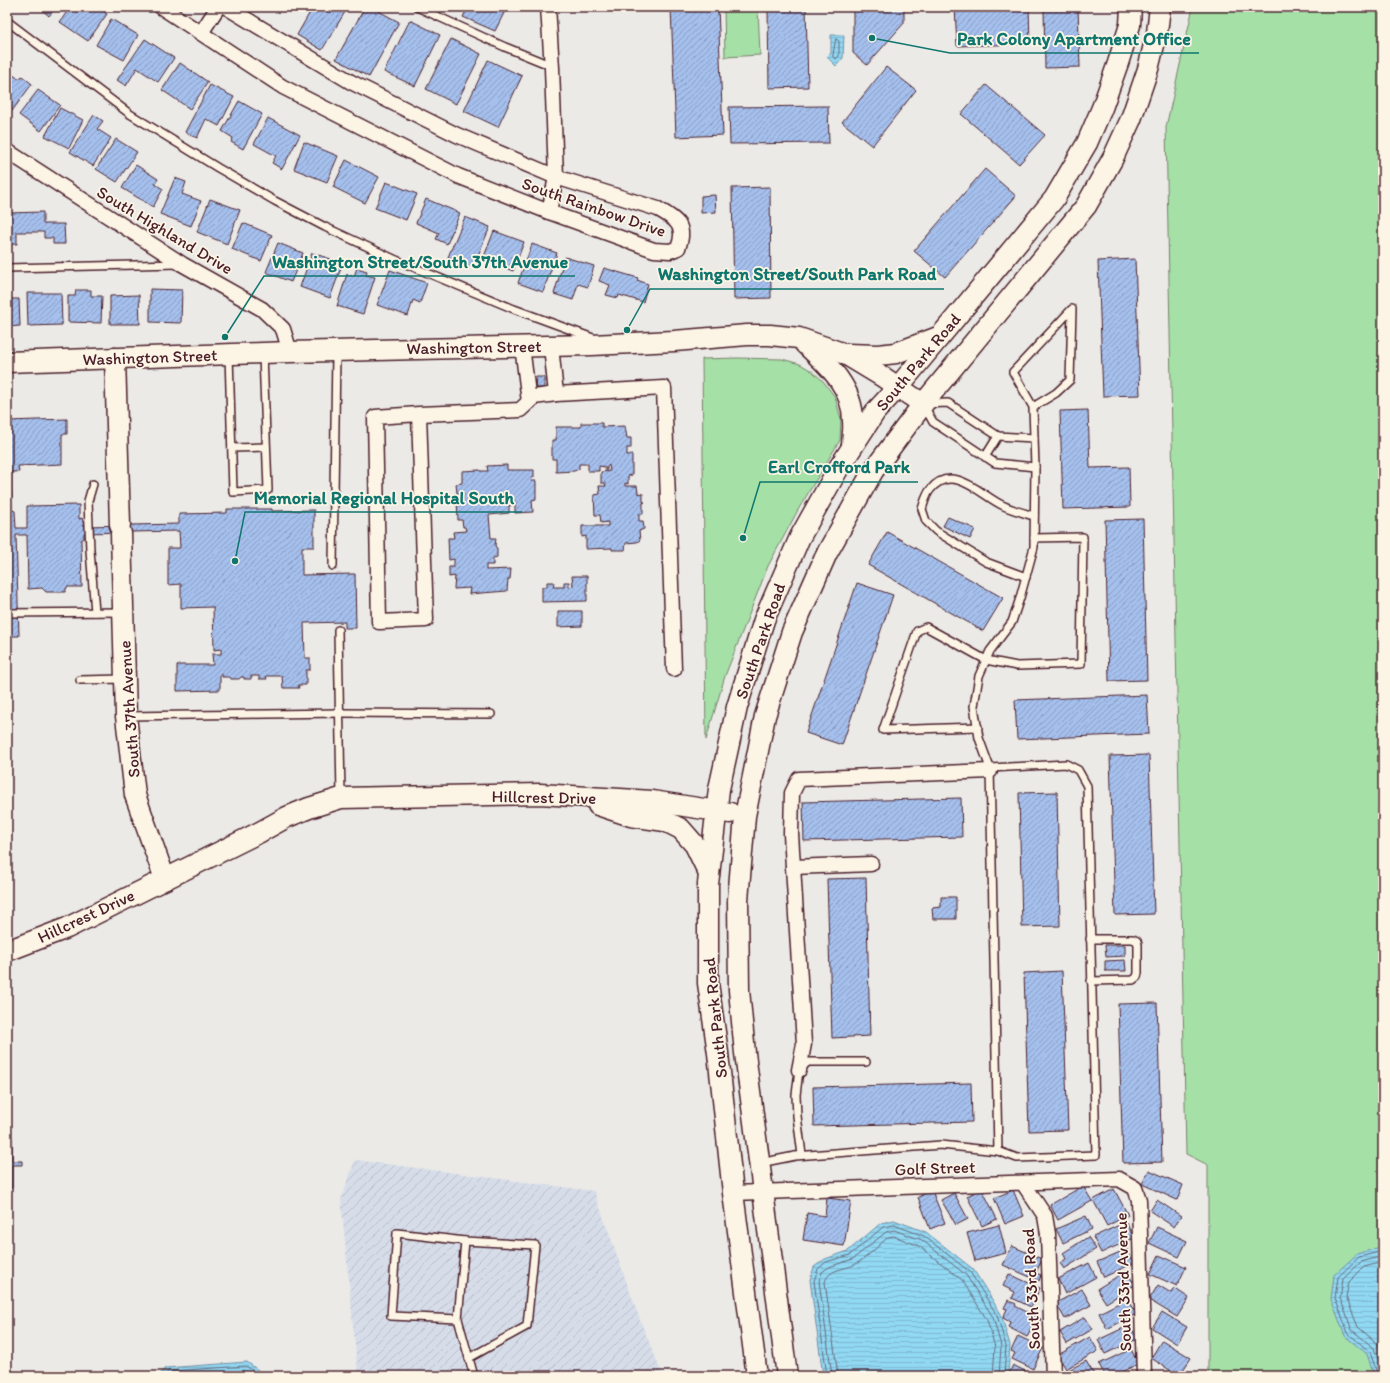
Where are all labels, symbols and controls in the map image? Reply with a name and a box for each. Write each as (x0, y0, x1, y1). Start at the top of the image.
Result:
callout: Park Colony Apartment Office (950, 23, 1199, 53)
text: Park Colony Apartment Office (957, 28, 1191, 50)
street label: South Rainbow Drive (519, 173, 669, 241)
street label: South Highland Drive (93, 182, 237, 278)
callout: Washington Street/South 37th Avenue (264, 246, 575, 276)
text: Washington Street/South 37th Avenue (272, 251, 568, 273)
callout: Washington Street/South Park Road (650, 259, 944, 289)
text: Washington Street/South Park Road (658, 263, 937, 285)
street label: South Park Road (871, 309, 965, 415)
street label: Washington Street (406, 336, 542, 358)
street label: Washington Street (82, 345, 218, 369)
callout: Earl Crofford Park (760, 452, 918, 482)
text: Earl Crofford Park (768, 456, 911, 478)
callout: Memorial Regional Hospital South (245, 482, 522, 512)
text: Memorial Regional Hospital South (254, 487, 515, 509)
street label: South Park Road (731, 581, 789, 701)
street label: South 37th Avenue (114, 640, 144, 778)
street label: Hillcrest Drive (492, 786, 596, 808)
street label: Hillcrest Drive (34, 885, 138, 947)
street label: South Park Road (699, 957, 731, 1079)
street label: Golf Street (894, 1157, 976, 1179)
street label: South 33rd Avenue (1111, 1212, 1135, 1352)
street label: South 33rd Road (1018, 1228, 1044, 1350)

